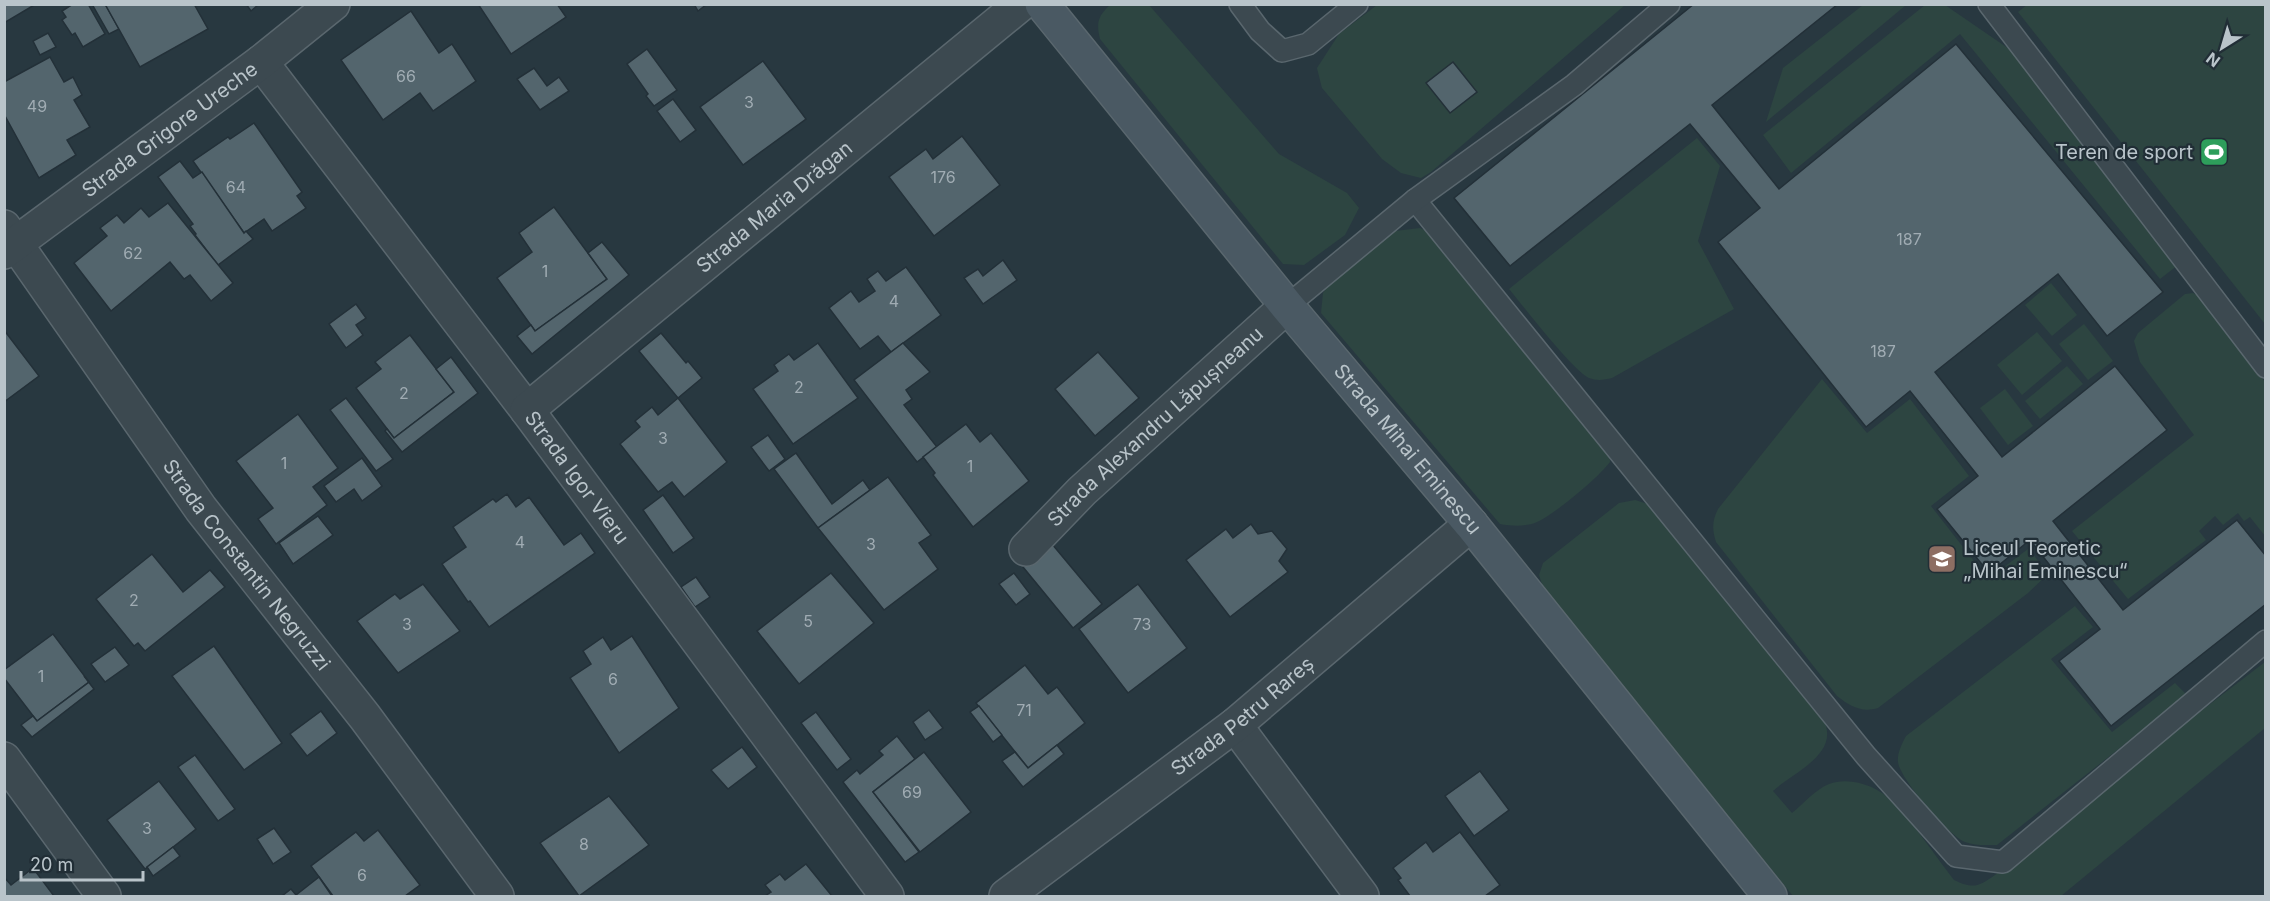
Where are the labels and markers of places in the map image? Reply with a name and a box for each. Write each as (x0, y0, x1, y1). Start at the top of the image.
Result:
sports icon: Teren de sport (2198, 136, 2230, 168)
place label: Teren de sport (2055, 140, 2193, 164)
place label: Liceul Teoretic „Mihai Eminescu“ (1963, 536, 2128, 583)
school or university icon: Liceul Teoretic „Mihai Eminescu“ (1926, 543, 1958, 575)

